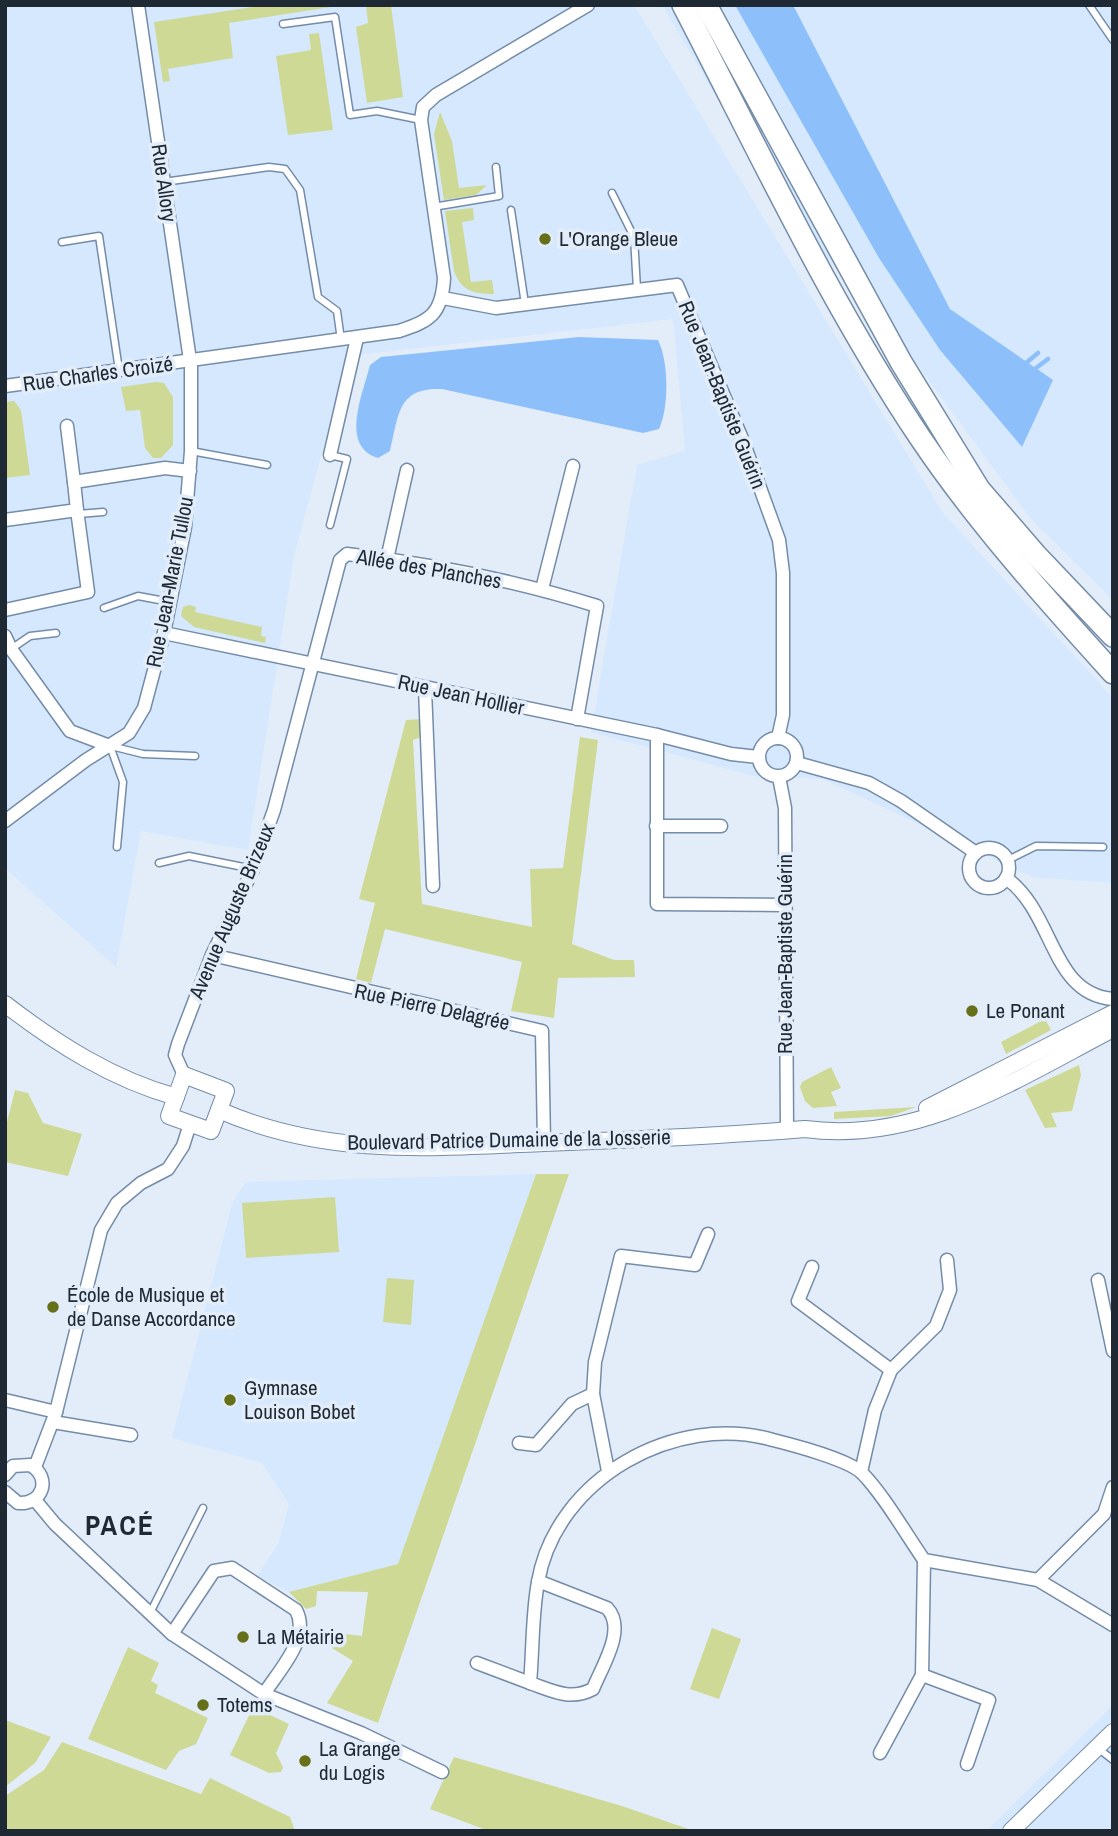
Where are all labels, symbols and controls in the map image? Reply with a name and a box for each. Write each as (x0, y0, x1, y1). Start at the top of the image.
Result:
street label: Rue Allory (145, 142, 184, 224)
place label: L'Orange Bleue (559, 224, 678, 253)
marker: L'Orange Bleue (537, 231, 553, 247)
street label: Rue Jean-Baptiste Guérin (672, 297, 773, 493)
street label: Rue Charles Croizé (21, 349, 175, 398)
street label: Rue Jean-Marie Tullou (139, 494, 200, 670)
street label: Allée des Planches (353, 541, 504, 596)
street label: Rue Jean Hollier (395, 667, 527, 722)
street label: Avenue Auguste Brizeux (181, 818, 282, 1004)
street label: Rue Jean-Baptiste Guérin (770, 854, 799, 1054)
street label: Rue Pierre Delagrée (352, 976, 512, 1037)
place label: Le Ponant (986, 996, 1065, 1025)
marker: Le Ponant (964, 1003, 980, 1019)
street label: Boulevard Patrice Dumaine de la Josserie (347, 1122, 671, 1157)
place label: École de Musique et de Danse Accordance (67, 1280, 235, 1333)
marker: École de Musique et de Danse Accordance (45, 1299, 61, 1315)
place label: Gymnase Louison Bobet (244, 1373, 355, 1426)
marker: Gymnase Louison Bobet (222, 1392, 238, 1408)
district label: PACÉ (85, 1506, 155, 1544)
place label: La Métairie (257, 1622, 344, 1651)
marker: La Métairie (235, 1629, 251, 1645)
place label: Totems (217, 1690, 273, 1719)
marker: Totems (195, 1697, 211, 1713)
place label: La Grange du Logis (319, 1734, 400, 1787)
marker: La Grange du Logis (297, 1753, 313, 1769)

